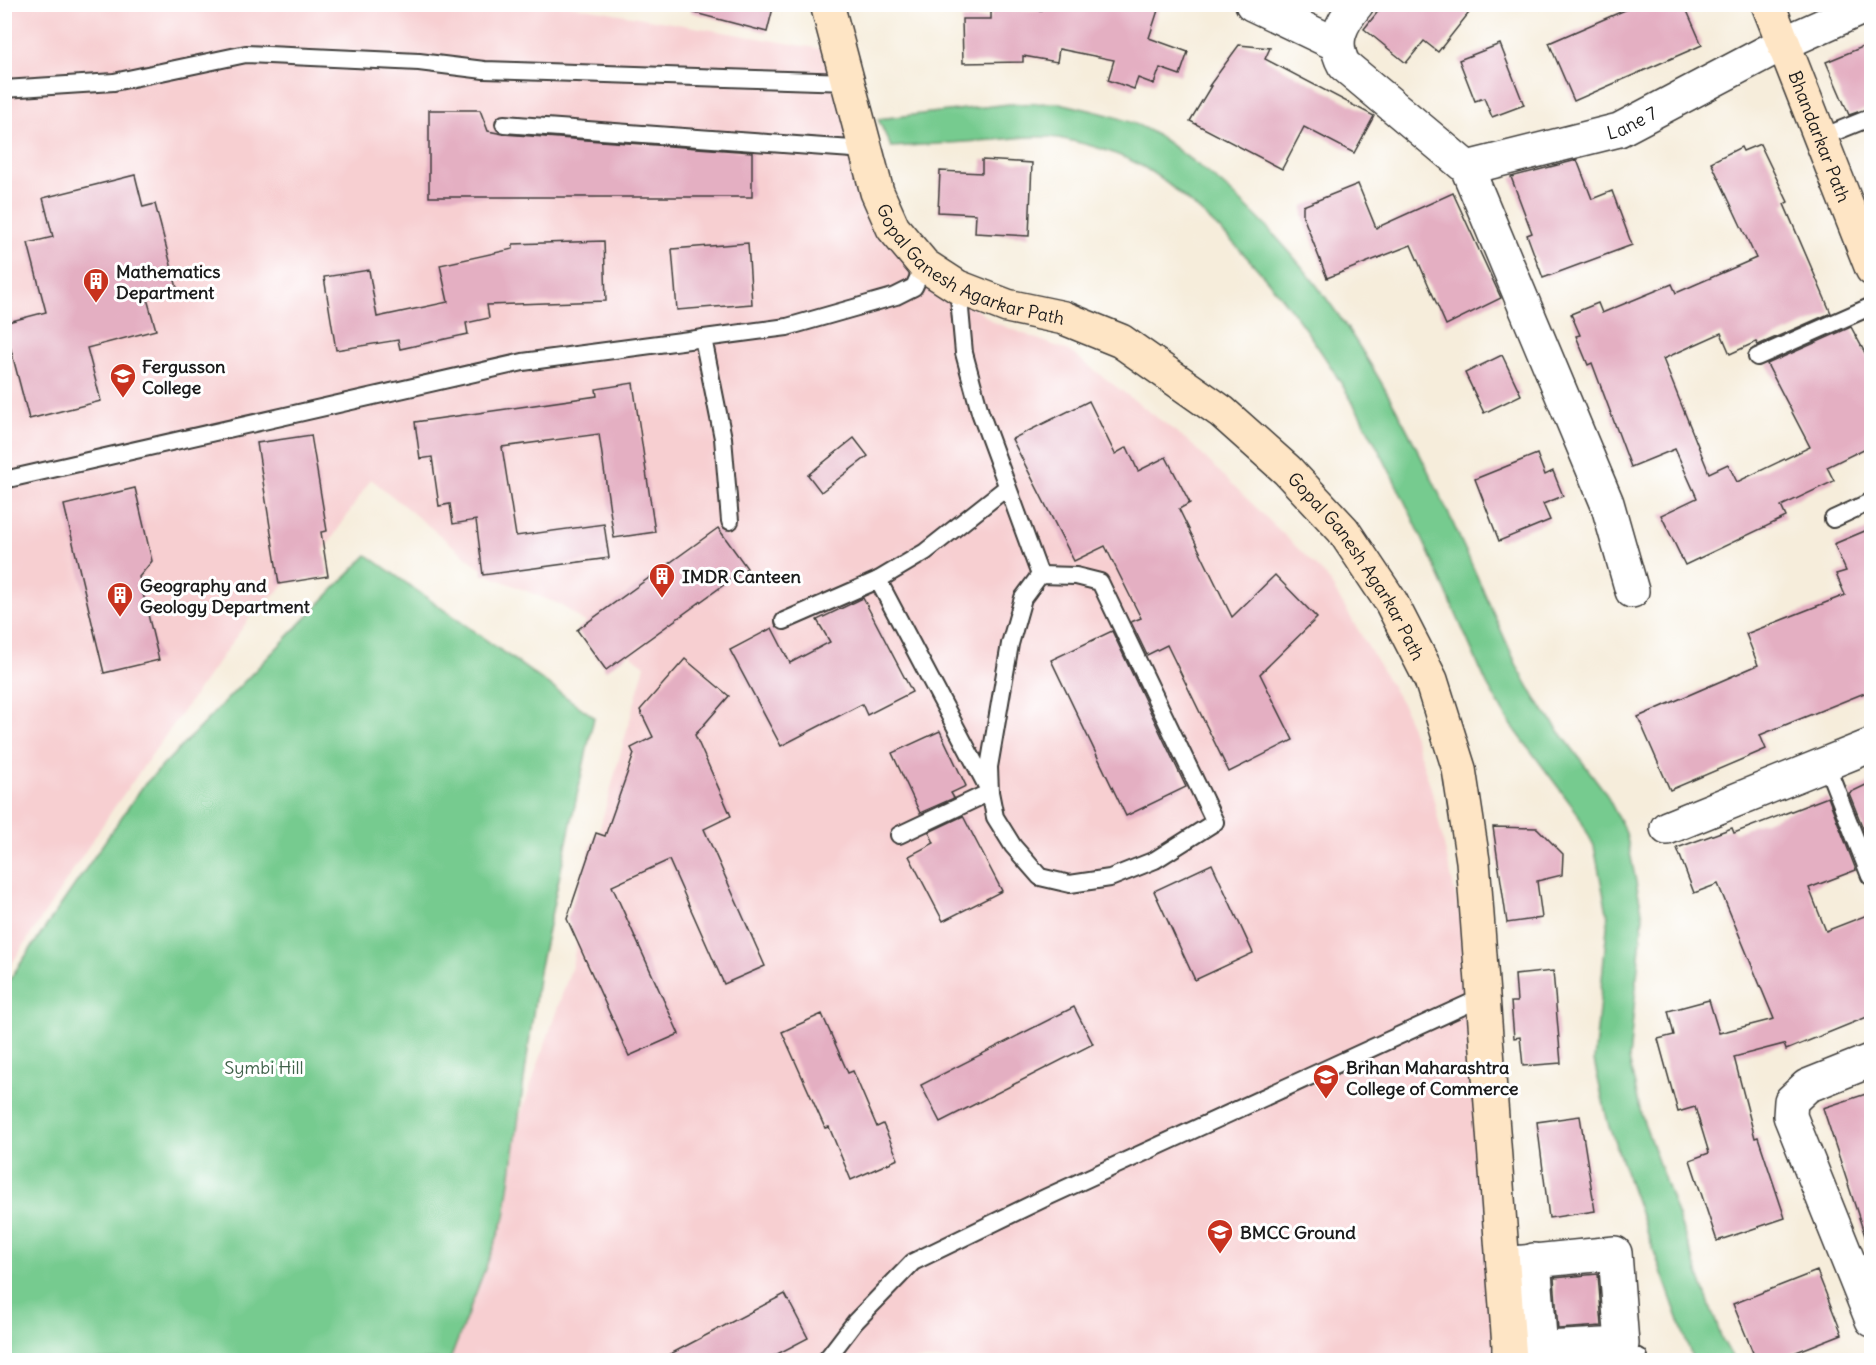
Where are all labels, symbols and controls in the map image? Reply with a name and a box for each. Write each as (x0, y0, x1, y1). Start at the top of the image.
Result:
street label: Bhandarkar Path (1784, 67, 1856, 205)
street label: Lane 7 (1604, 101, 1661, 144)
street label: Gopal Ganesh Agarkar Path (872, 200, 1067, 329)
place label: Mathematics Department (116, 260, 220, 304)
building icon: Mathematics Department (81, 266, 111, 304)
place label: Fergusson College (142, 355, 226, 399)
school or university icon: Fergusson College (108, 361, 138, 399)
street label: Gopal Ganesh Agarkar Path (1283, 467, 1430, 664)
building icon: IMDR Canteen (647, 561, 677, 599)
place label: IMDR Canteen (682, 565, 801, 588)
place label: Geography and Geology Department (140, 574, 311, 618)
building icon: Geography and Geology Department (105, 580, 135, 618)
park label: Symbi Hill (224, 1056, 304, 1079)
place label: Brihan Maharashtra College of Commerce (1346, 1056, 1519, 1100)
school or university icon: Brihan Maharashtra College of Commerce (1311, 1062, 1341, 1100)
school or university icon: BMCC Ground (1205, 1217, 1235, 1255)
place label: BMCC Ground (1240, 1221, 1356, 1244)

